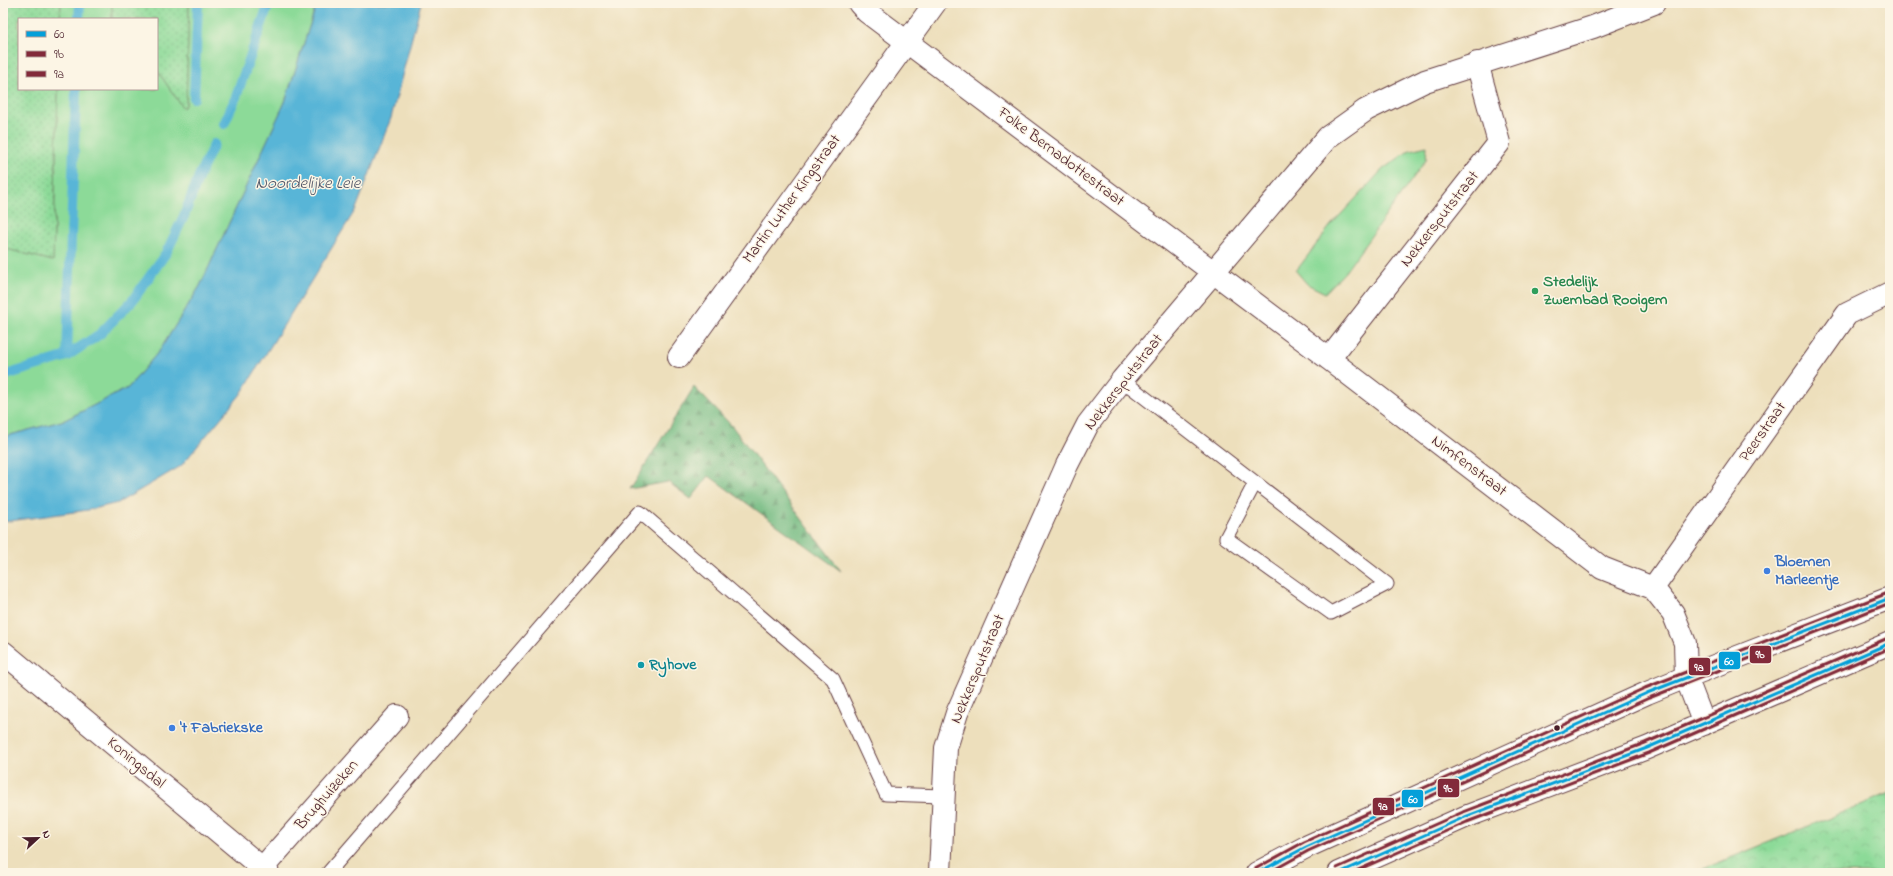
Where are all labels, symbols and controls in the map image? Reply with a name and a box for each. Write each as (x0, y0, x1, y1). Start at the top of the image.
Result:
legend (18, 18, 158, 90)
text: 60 (54, 26, 64, 44)
text: 9b (54, 46, 65, 64)
text: 9a (54, 66, 64, 84)
street label: Folke Bernadottestraat (992, 101, 1130, 213)
street label: Martin Luther Kingstraat (737, 129, 847, 269)
street label: Nekkersputstraat (1395, 165, 1486, 272)
water label: Noordelijke Leie (256, 171, 362, 196)
place label: Stedelijk Zwembad Rooigem (1543, 270, 1668, 313)
marker: Stedelijk Zwembad Rooigem (1530, 286, 1540, 296)
street label: Nekkersputstraat (1079, 328, 1170, 435)
street label: Peerstraat (1733, 396, 1793, 467)
street label: Nimfenstraat (1426, 429, 1513, 503)
place label: Bloemen Marleentje (1774, 550, 1840, 592)
marker: Bloemen Marleentje (1762, 566, 1772, 576)
street label: Nekkersputstraat (944, 610, 1012, 727)
line badge: 9b (1749, 645, 1772, 664)
text: 9b (1754, 647, 1765, 663)
line badge: 60 (1718, 651, 1741, 670)
place label: Ryhove (648, 653, 697, 678)
text: 60 (1723, 654, 1734, 670)
line badge: 9a (1688, 657, 1711, 676)
marker: Ryhove (636, 660, 646, 670)
text: 9a (1693, 660, 1704, 676)
place label: 't Fabriekske (179, 716, 264, 740)
marker: 't Fabriekske (167, 723, 177, 733)
unlabelled marker (1552, 723, 1562, 733)
street label: Koningsdal (101, 731, 171, 795)
street label: Brughuizeken (289, 754, 365, 836)
line badge: 9b (1437, 778, 1460, 798)
text: 9b (1442, 781, 1453, 797)
line badge: 60 (1401, 789, 1424, 808)
text: 60 (1407, 792, 1418, 808)
line badge: 9a (1372, 797, 1395, 816)
text: 9a (1377, 799, 1388, 815)
north arrow (18, 818, 58, 858)
text: N (38, 828, 55, 841)

